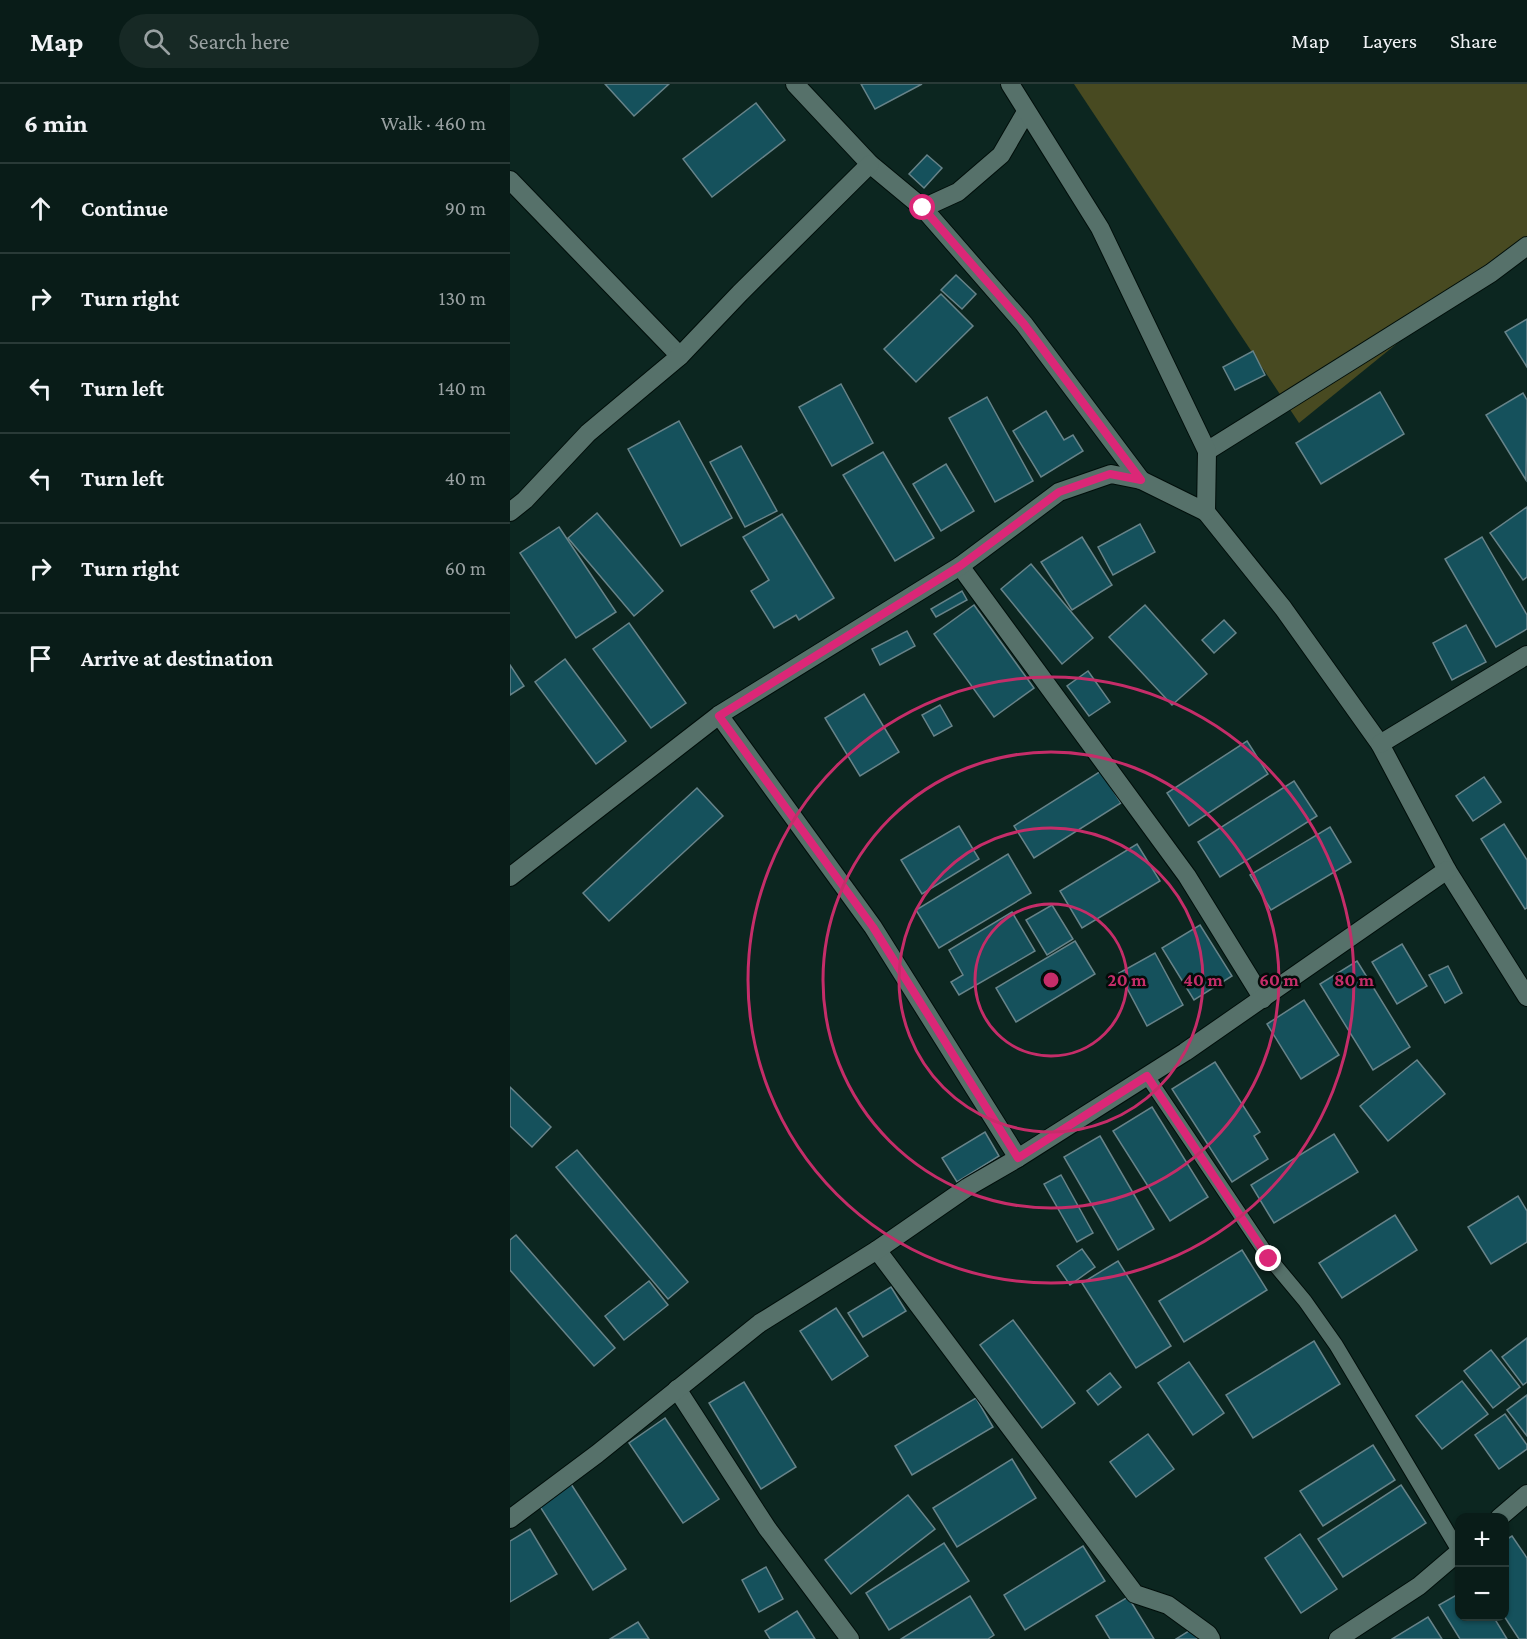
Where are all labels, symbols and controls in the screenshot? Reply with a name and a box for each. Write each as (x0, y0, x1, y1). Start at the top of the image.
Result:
search box (119, 14, 539, 68)
icon: search (140, 25, 173, 58)
text: Map (30, 26, 83, 57)
text: Search here (188, 29, 289, 54)
text: Map (1291, 29, 1330, 53)
text: Layers (1363, 29, 1417, 53)
text: Share (1450, 29, 1497, 53)
text: 6 min (24, 109, 88, 138)
text: Walk · 460 m (381, 112, 486, 134)
icon: ahead (24, 192, 57, 225)
route start (909, 194, 935, 220)
text: Continue (81, 196, 168, 221)
text: 90 m (445, 197, 486, 219)
icon: right (24, 282, 57, 315)
text: Turn right (81, 286, 179, 311)
text: 130 m (439, 287, 486, 309)
icon: left (24, 372, 57, 405)
text: Turn left (81, 376, 164, 401)
text: 140 m (438, 377, 486, 399)
icon: left (24, 462, 57, 495)
text: Turn left (81, 466, 164, 491)
text: 40 m (445, 467, 486, 489)
icon: right (24, 552, 57, 585)
text: Turn right (81, 556, 179, 581)
text: 60 m (445, 557, 486, 579)
icon: arrive (24, 642, 57, 675)
text: Arrive at destination (81, 646, 273, 671)
centre of rings (1041, 970, 1061, 990)
text: 20 m (1108, 970, 1147, 990)
text: 40 m (1183, 970, 1223, 990)
text: 60 m (1259, 970, 1299, 990)
text: 80 m (1334, 970, 1375, 990)
route end (1255, 1245, 1281, 1271)
map controls (1455, 1513, 1509, 1621)
button: + (1455, 1513, 1509, 1567)
button: − (1455, 1567, 1509, 1621)

